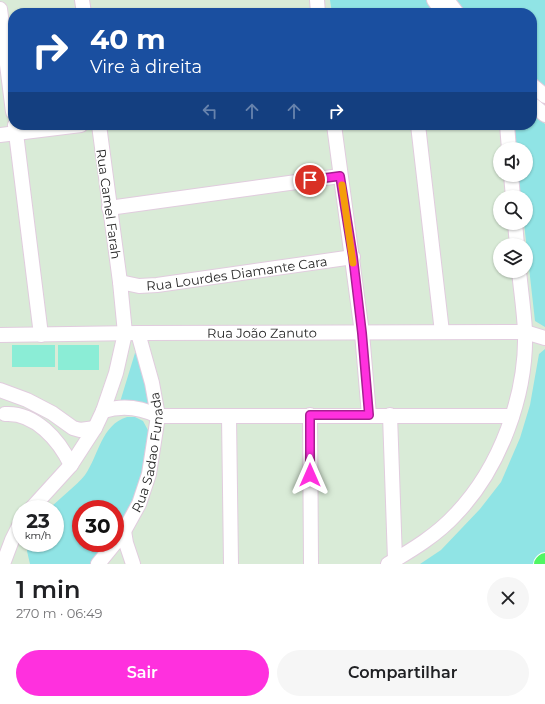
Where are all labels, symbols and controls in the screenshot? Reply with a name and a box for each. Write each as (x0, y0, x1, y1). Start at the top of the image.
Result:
text: 40 m (90, 22, 166, 56)
icon: right (24, 24, 76, 76)
text: Vire à direita (90, 56, 202, 78)
icon: left (199, 100, 221, 122)
icon: ahead (241, 100, 263, 122)
icon: ahead (283, 100, 305, 122)
icon: right (325, 100, 347, 122)
map controls (493, 142, 533, 278)
button: sound (493, 142, 533, 182)
street label: Rua Camel Farah (93, 148, 125, 260)
pin (293, 163, 327, 197)
icon: arrive (299, 169, 321, 191)
button: search (493, 190, 533, 230)
button: layers (493, 238, 533, 278)
street label: Rua Lourdes Diamante Cara (146, 253, 328, 294)
street label: Rua João Zanuto (207, 325, 317, 341)
street label: Rua Sadao Funada (128, 391, 166, 515)
position arrow (289, 454, 331, 496)
speed limit sign: 30 (72, 500, 124, 552)
text: 23 (26, 509, 50, 533)
text: km/h (25, 529, 51, 542)
text: 1 min (16, 575, 80, 604)
button: close (487, 577, 529, 619)
text: 270 m · 06:49 (16, 605, 102, 621)
button: Sair (16, 650, 269, 696)
button: Compartilhar (277, 650, 529, 696)

